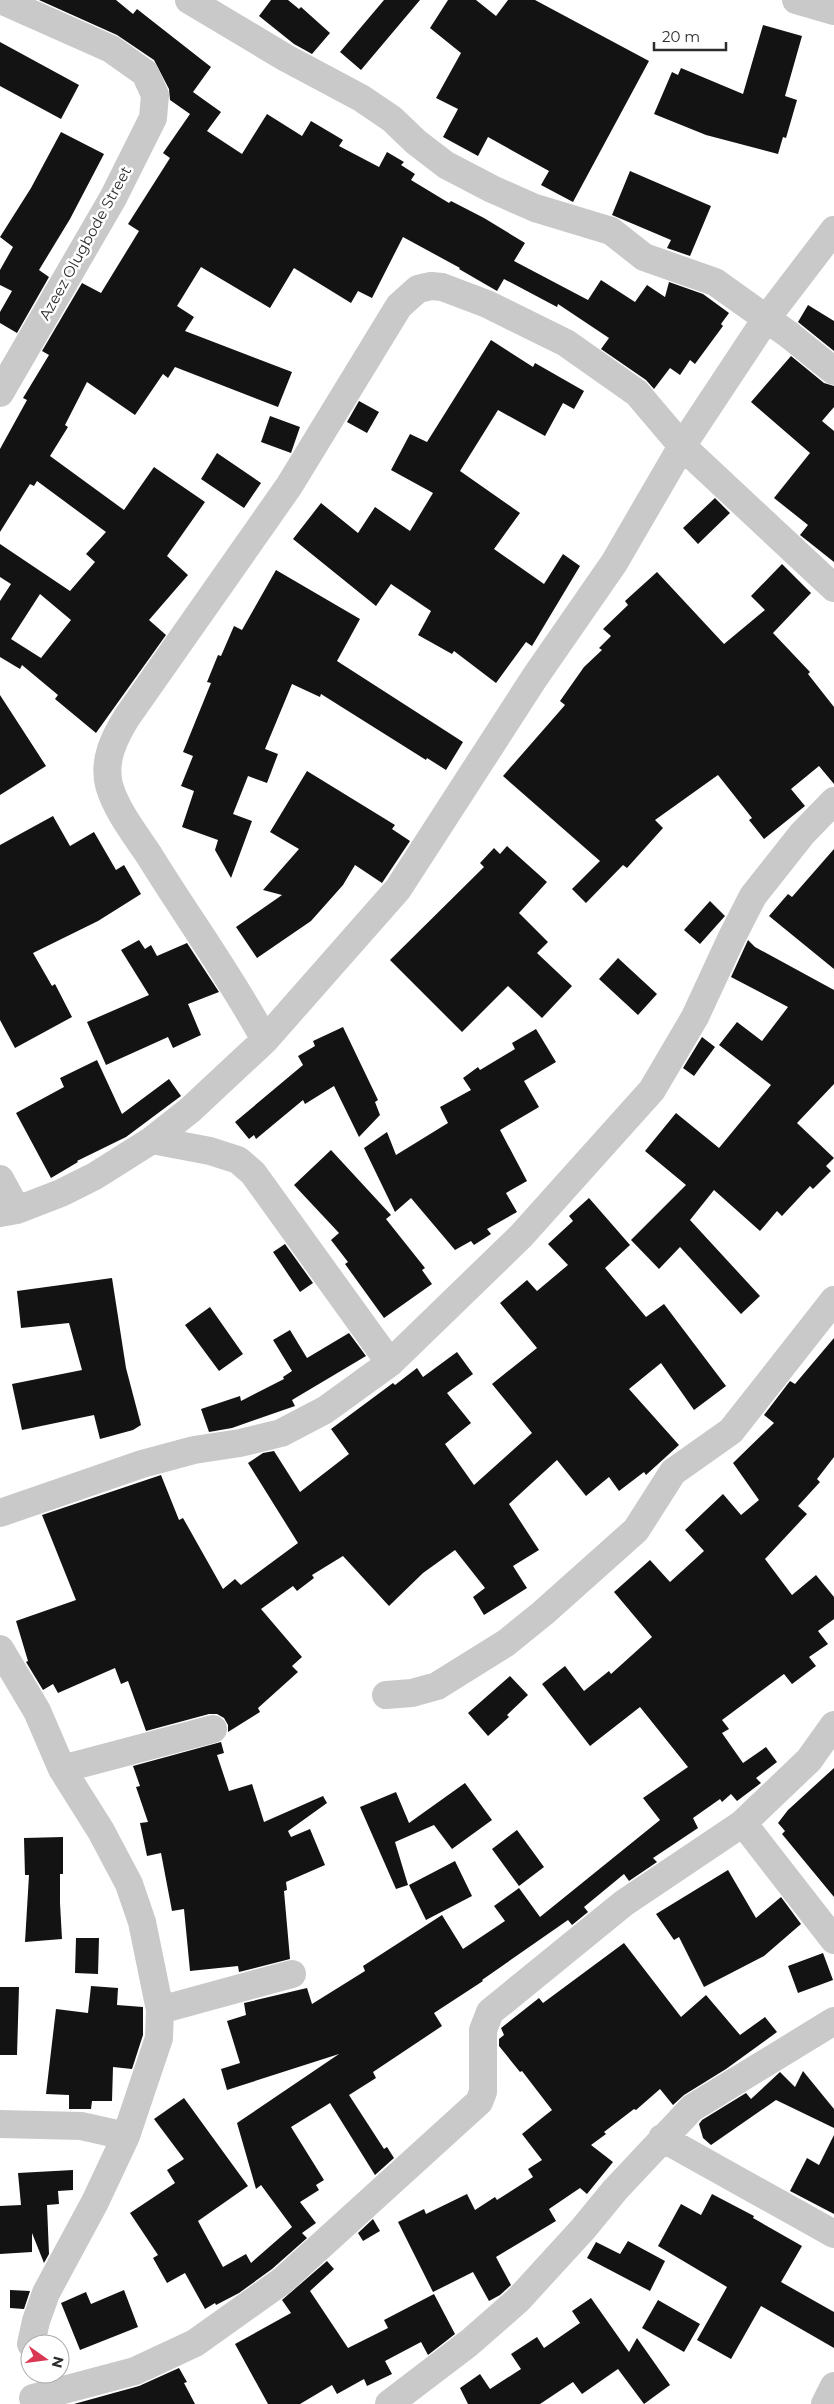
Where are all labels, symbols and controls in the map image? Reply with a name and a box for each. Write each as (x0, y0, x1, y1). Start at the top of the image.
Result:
scale bar (654, 20, 726, 52)
text: 20 m (662, 27, 700, 46)
street label: Azeez Olugbode Street (35, 163, 135, 323)
north arrow (20, 2334, 70, 2384)
text: N (48, 2354, 68, 2370)

